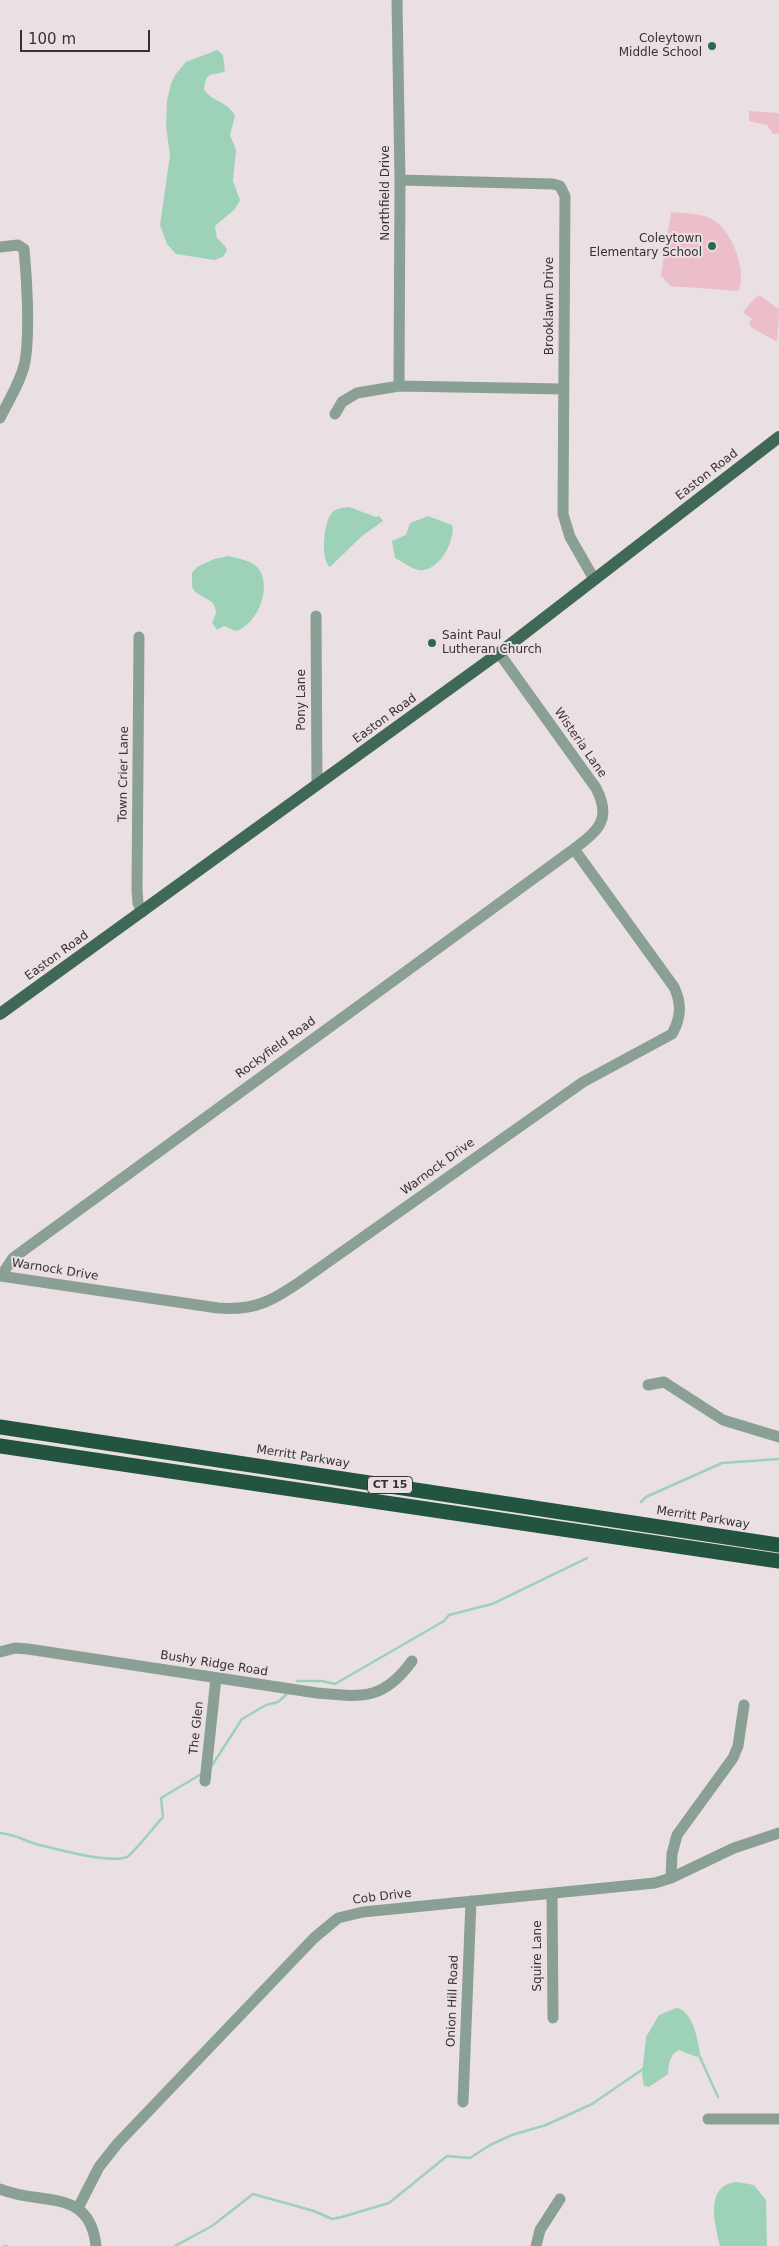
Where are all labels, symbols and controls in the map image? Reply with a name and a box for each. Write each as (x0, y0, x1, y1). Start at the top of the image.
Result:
scale bar (22, 20, 152, 52)
text: 100 m (28, 30, 76, 48)
place label: Coleytown Middle School (619, 32, 702, 60)
marker: Coleytown Middle School (706, 40, 718, 52)
street label: Northfield Drive (379, 145, 393, 241)
place label: Coleytown Elementary School (589, 232, 702, 260)
marker: Coleytown Elementary School (706, 240, 718, 252)
street label: Brooklawn Drive (543, 257, 557, 355)
street label: Easton Road (673, 446, 741, 504)
place label: Saint Paul Lutheran Church (442, 629, 542, 657)
marker: Saint Paul Lutheran Church (426, 637, 438, 649)
street label: Pony Lane (295, 669, 309, 731)
street label: Easton Road (351, 691, 419, 747)
street label: Wisteria Lane (551, 705, 609, 781)
street label: Town Crier Lane (116, 726, 132, 822)
street label: Easton Road (23, 928, 91, 984)
street label: Rockyfield Road (233, 1014, 319, 1082)
street label: Warnock Drive (398, 1135, 478, 1199)
street label: Warnock Drive (11, 1256, 99, 1284)
street label: Merritt Parkway (255, 1443, 351, 1471)
road number: CT 15 (368, 1476, 412, 1494)
street label: Merritt Parkway (655, 1504, 751, 1532)
street label: Bushy Ridge Road (159, 1648, 269, 1680)
street label: The Glen (187, 1701, 207, 1755)
street label: Cob Drive (352, 1886, 412, 1908)
street label: Squire Lane (531, 1920, 545, 1992)
street label: Onion Hill Road (444, 1955, 462, 2047)

